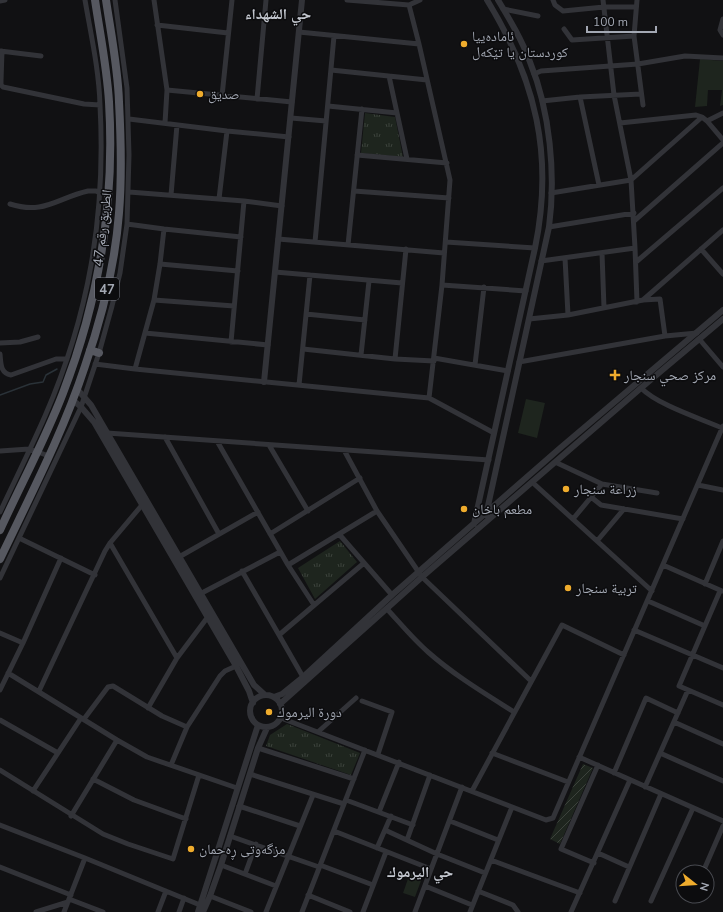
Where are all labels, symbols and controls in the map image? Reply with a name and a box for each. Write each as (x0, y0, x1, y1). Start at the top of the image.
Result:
district label: حي الشهداء (245, 4, 311, 26)
scale bar (587, 8, 656, 34)
text: 100 m (593, 14, 628, 30)
place label: ئامادەییا کوردستان یا تێکەل (472, 27, 568, 62)
marker: ئامادەییا کوردستان یا تێکەل (459, 39, 469, 49)
place label: صديق (208, 85, 239, 104)
marker: صديق (195, 89, 205, 99)
street label: الطريق رقم 47 (88, 189, 117, 268)
road number: 47 (95, 278, 119, 300)
place label: مركز صحي سنجار (623, 366, 716, 387)
marker: مركز صحي سنجار (609, 369, 621, 381)
place label: زراعة سنجار (573, 480, 637, 499)
marker: زراعة سنجار (561, 484, 571, 494)
place label: مطعم باخان (472, 500, 532, 519)
marker: مطعم باخان (459, 504, 469, 514)
place label: تربية سنجار (575, 579, 637, 598)
marker: تربية سنجار (563, 583, 573, 593)
place label: دورة اليرموك (277, 703, 342, 722)
marker: دورة اليرموك (264, 707, 274, 717)
place label: مزگه‌وتی ڕه‌حمان (199, 840, 285, 861)
marker: مزگه‌وتی ڕه‌حمان (186, 844, 196, 854)
district label: حي اليرموك (387, 862, 454, 884)
north arrow (675, 864, 715, 904)
text: N (696, 881, 712, 893)

